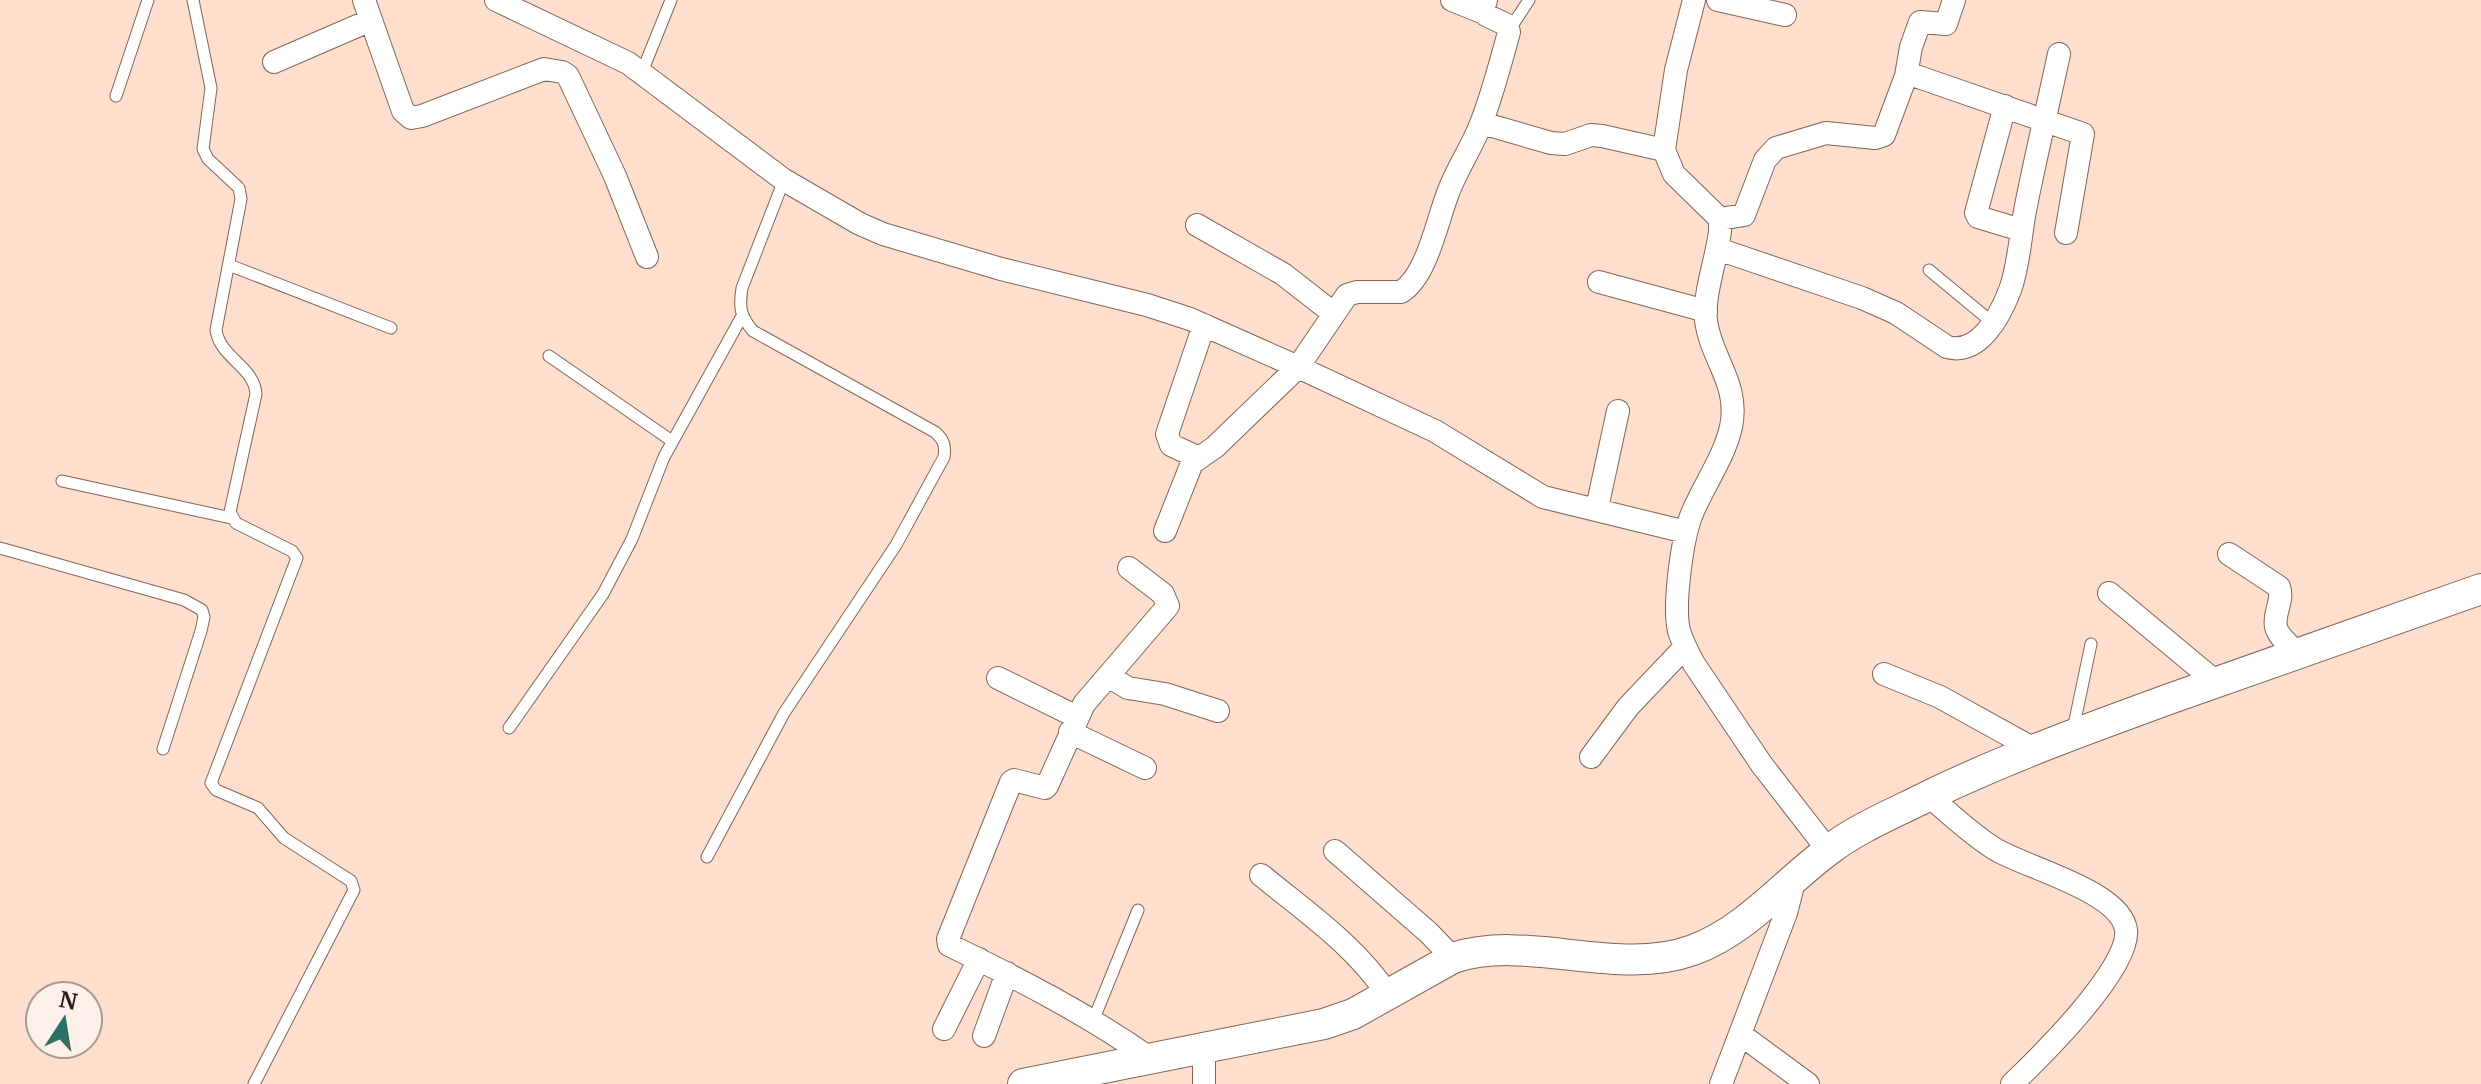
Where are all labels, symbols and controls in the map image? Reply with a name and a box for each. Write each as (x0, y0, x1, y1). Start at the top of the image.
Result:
north arrow (24, 980, 104, 1060)
text: N (57, 985, 80, 1016)

